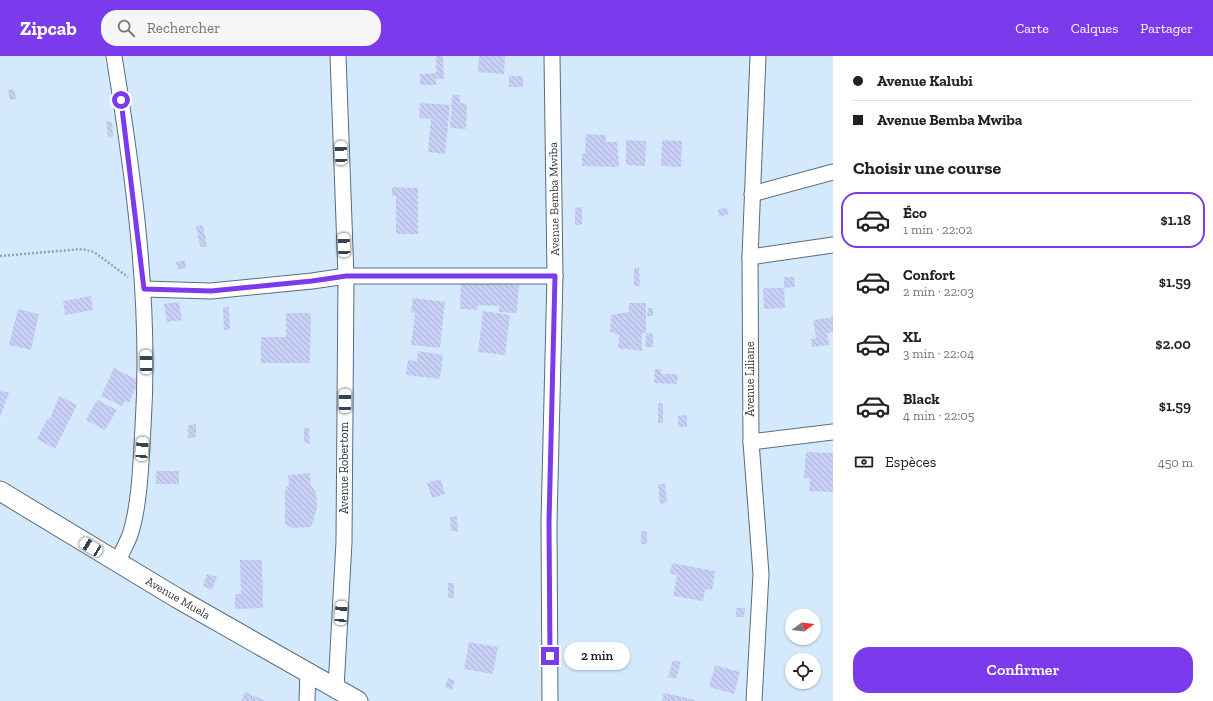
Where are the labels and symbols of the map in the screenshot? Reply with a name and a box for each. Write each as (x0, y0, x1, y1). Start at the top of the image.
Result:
route start (112, 91, 130, 109)
car (335, 141, 347, 165)
street label: Avenue Bemba Mwiba (546, 142, 562, 256)
car (338, 233, 350, 257)
street label: Avenue Liliane (743, 341, 757, 417)
car (140, 350, 152, 374)
car (339, 389, 351, 413)
street label: Avenue Robertom (337, 421, 351, 514)
car (135, 437, 149, 461)
car (78, 536, 104, 558)
street label: Avenue Muela (143, 574, 213, 622)
car (334, 601, 348, 625)
north arrow (785, 609, 821, 645)
callout: 2 min (564, 642, 630, 670)
route end (541, 647, 559, 665)

